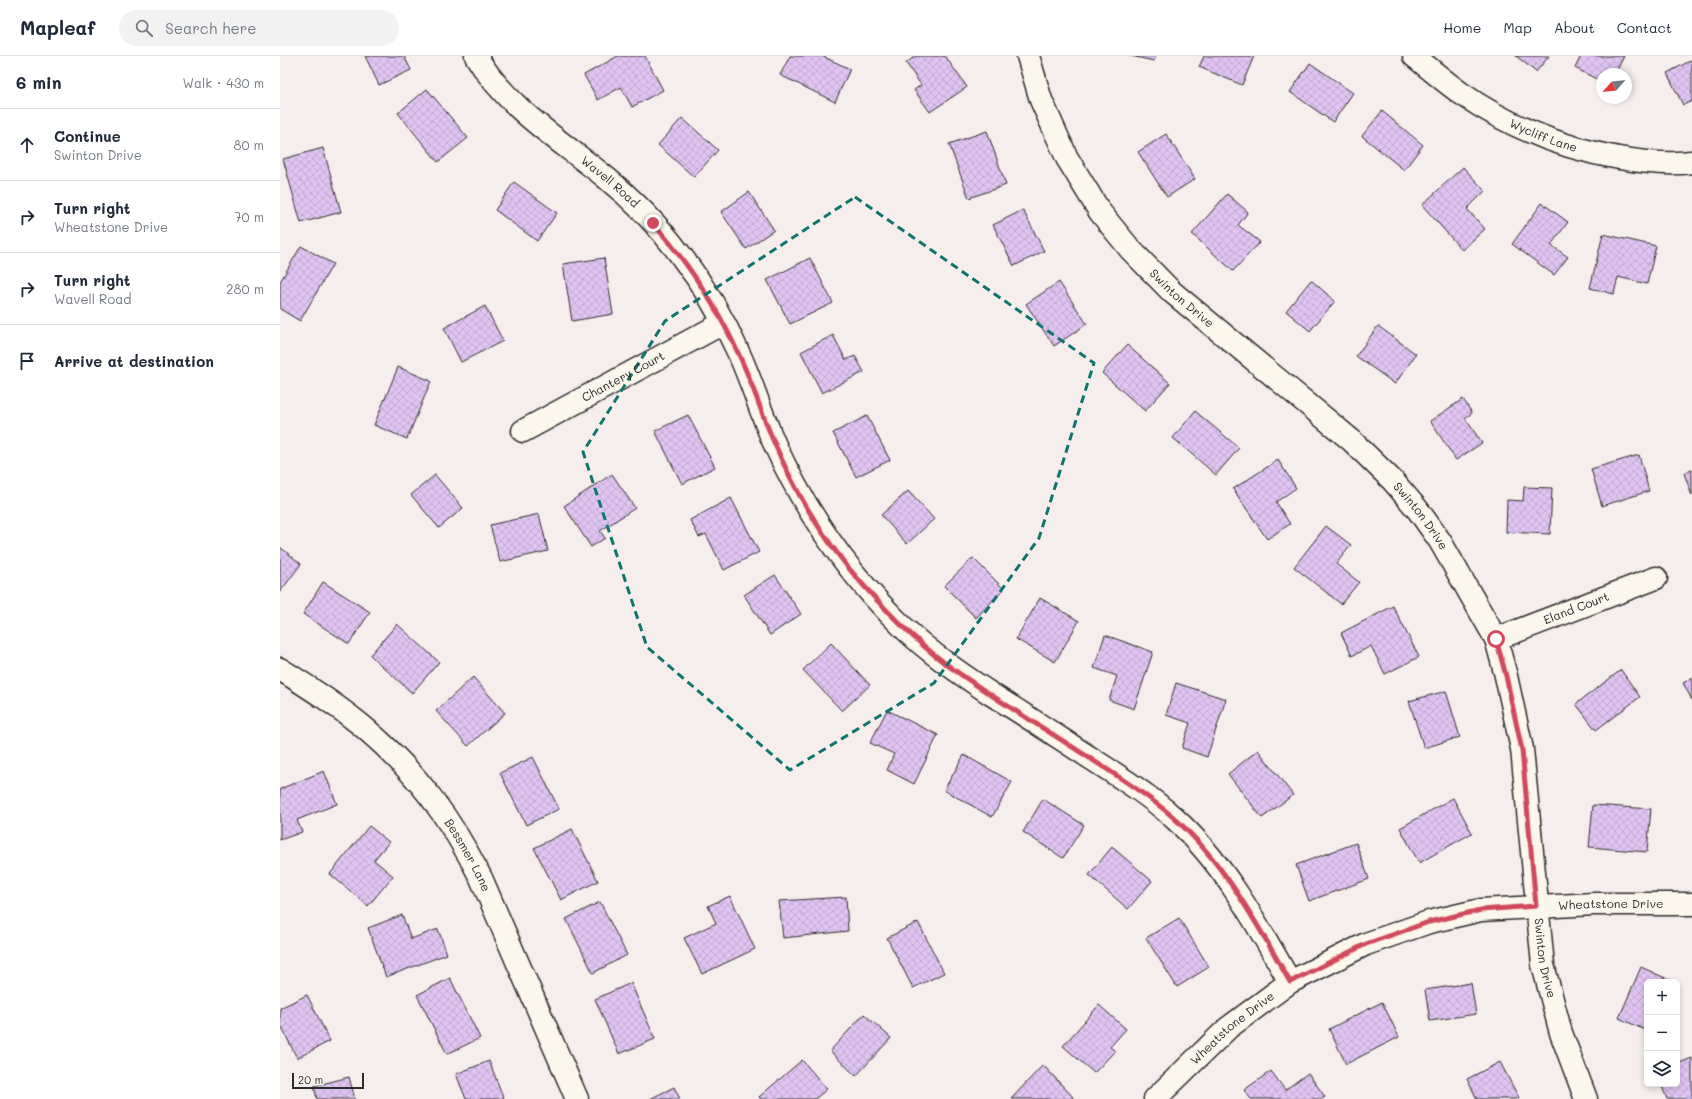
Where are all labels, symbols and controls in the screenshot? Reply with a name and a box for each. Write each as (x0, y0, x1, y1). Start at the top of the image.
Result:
search box (119, 10, 399, 46)
text: Mapleaf (20, 15, 95, 40)
icon: search (133, 17, 155, 39)
text: Search here (165, 18, 257, 38)
text: Home (1443, 18, 1481, 37)
text: Map (1503, 18, 1532, 37)
text: About (1554, 18, 1595, 37)
text: Contact (1617, 18, 1672, 37)
north arrow (1596, 68, 1632, 104)
text: 6 min (16, 71, 61, 93)
text: Walk · 430 m (183, 74, 264, 91)
street label: Wycliff Lane (1507, 114, 1579, 155)
text: Continue (54, 126, 121, 146)
icon: ahead (16, 134, 38, 156)
text: 80 m (234, 136, 264, 153)
text: Swinton Drive (54, 146, 142, 163)
street label: Wavell Road (578, 152, 643, 211)
text: Turn right (54, 198, 131, 218)
icon: right (16, 206, 38, 228)
text: 70 m (234, 208, 264, 225)
route end (644, 214, 662, 232)
text: Wheatstone Drive (54, 218, 168, 235)
street label: Swinton Drive (1147, 265, 1218, 331)
text: Turn right (54, 270, 131, 290)
icon: right (16, 278, 38, 300)
text: 280 m (226, 280, 264, 297)
text: Wavell Road (54, 290, 132, 307)
street label: Chantery Court (579, 347, 667, 405)
icon: arrive (16, 350, 38, 372)
text: Arrive at destination (54, 351, 214, 371)
street label: Swinton Drive (1390, 478, 1452, 552)
street label: Eland Court (1541, 588, 1611, 627)
route start (1487, 630, 1505, 648)
street label: Bessmer Lane (441, 815, 495, 894)
street label: Wheatstone Drive (1558, 895, 1663, 913)
street label: Swinton Drive (1531, 917, 1560, 1000)
map controls (1644, 979, 1680, 1087)
button: + (1644, 979, 1680, 1015)
street label: Wheatstone Drive (1186, 987, 1277, 1068)
button: − (1644, 1015, 1680, 1051)
button: layers (1644, 1051, 1680, 1087)
scale bar (292, 1071, 364, 1090)
text: 20 m (298, 1072, 323, 1087)

